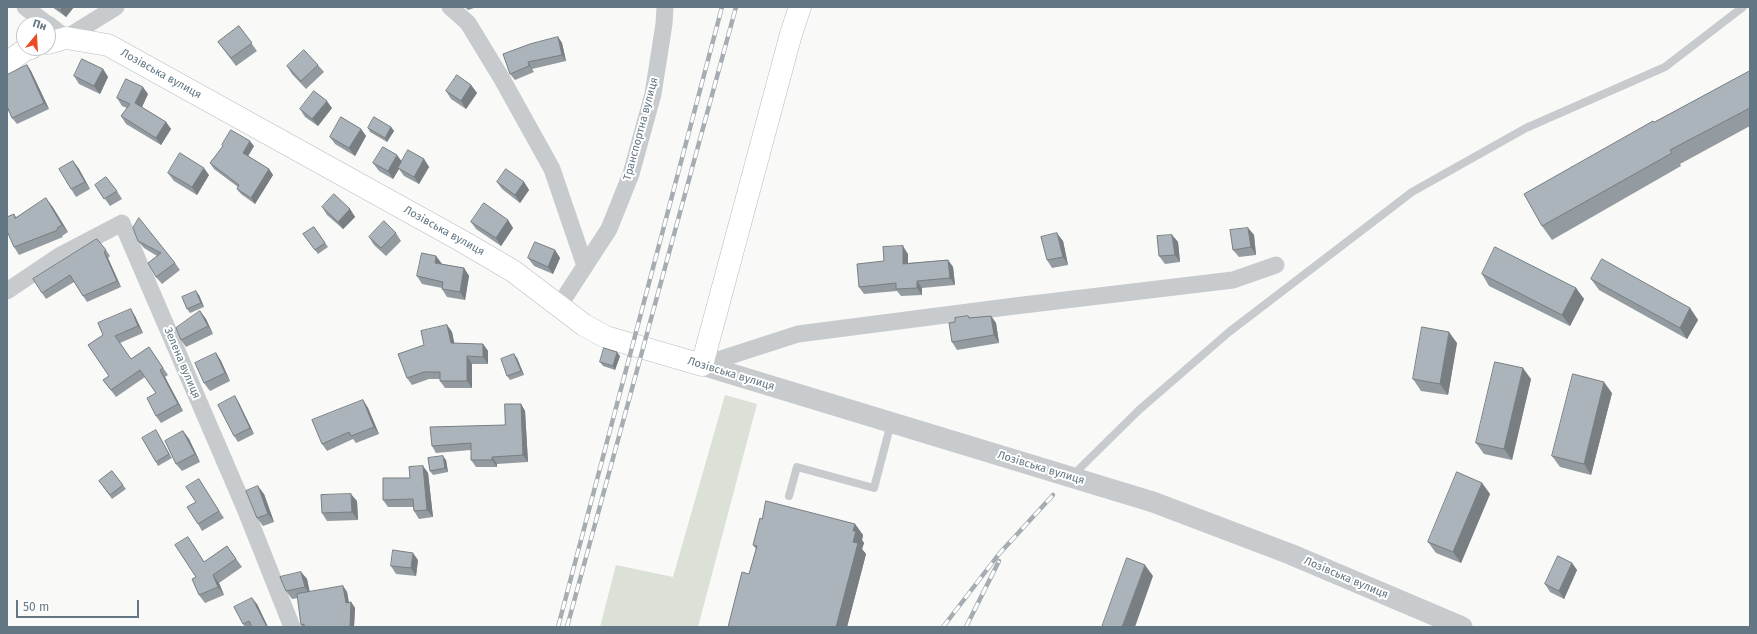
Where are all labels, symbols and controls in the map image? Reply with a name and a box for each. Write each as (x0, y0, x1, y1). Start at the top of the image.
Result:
north arrow (16, 16, 56, 56)
text: Пн (31, 17, 48, 33)
street label: Лозівська вулиця (118, 46, 204, 102)
street label: Транспортна вулиця (621, 76, 661, 182)
street label: Лозівська вулиця (401, 203, 487, 259)
street label: Зелена вулиця (161, 325, 203, 401)
street label: Лозівська вулиця (686, 354, 776, 394)
street label: Лозівська вулиця (996, 448, 1086, 488)
street label: Лозівська вулиця (1302, 554, 1390, 602)
scale bar (18, 592, 141, 618)
text: 50 m (23, 600, 49, 614)

